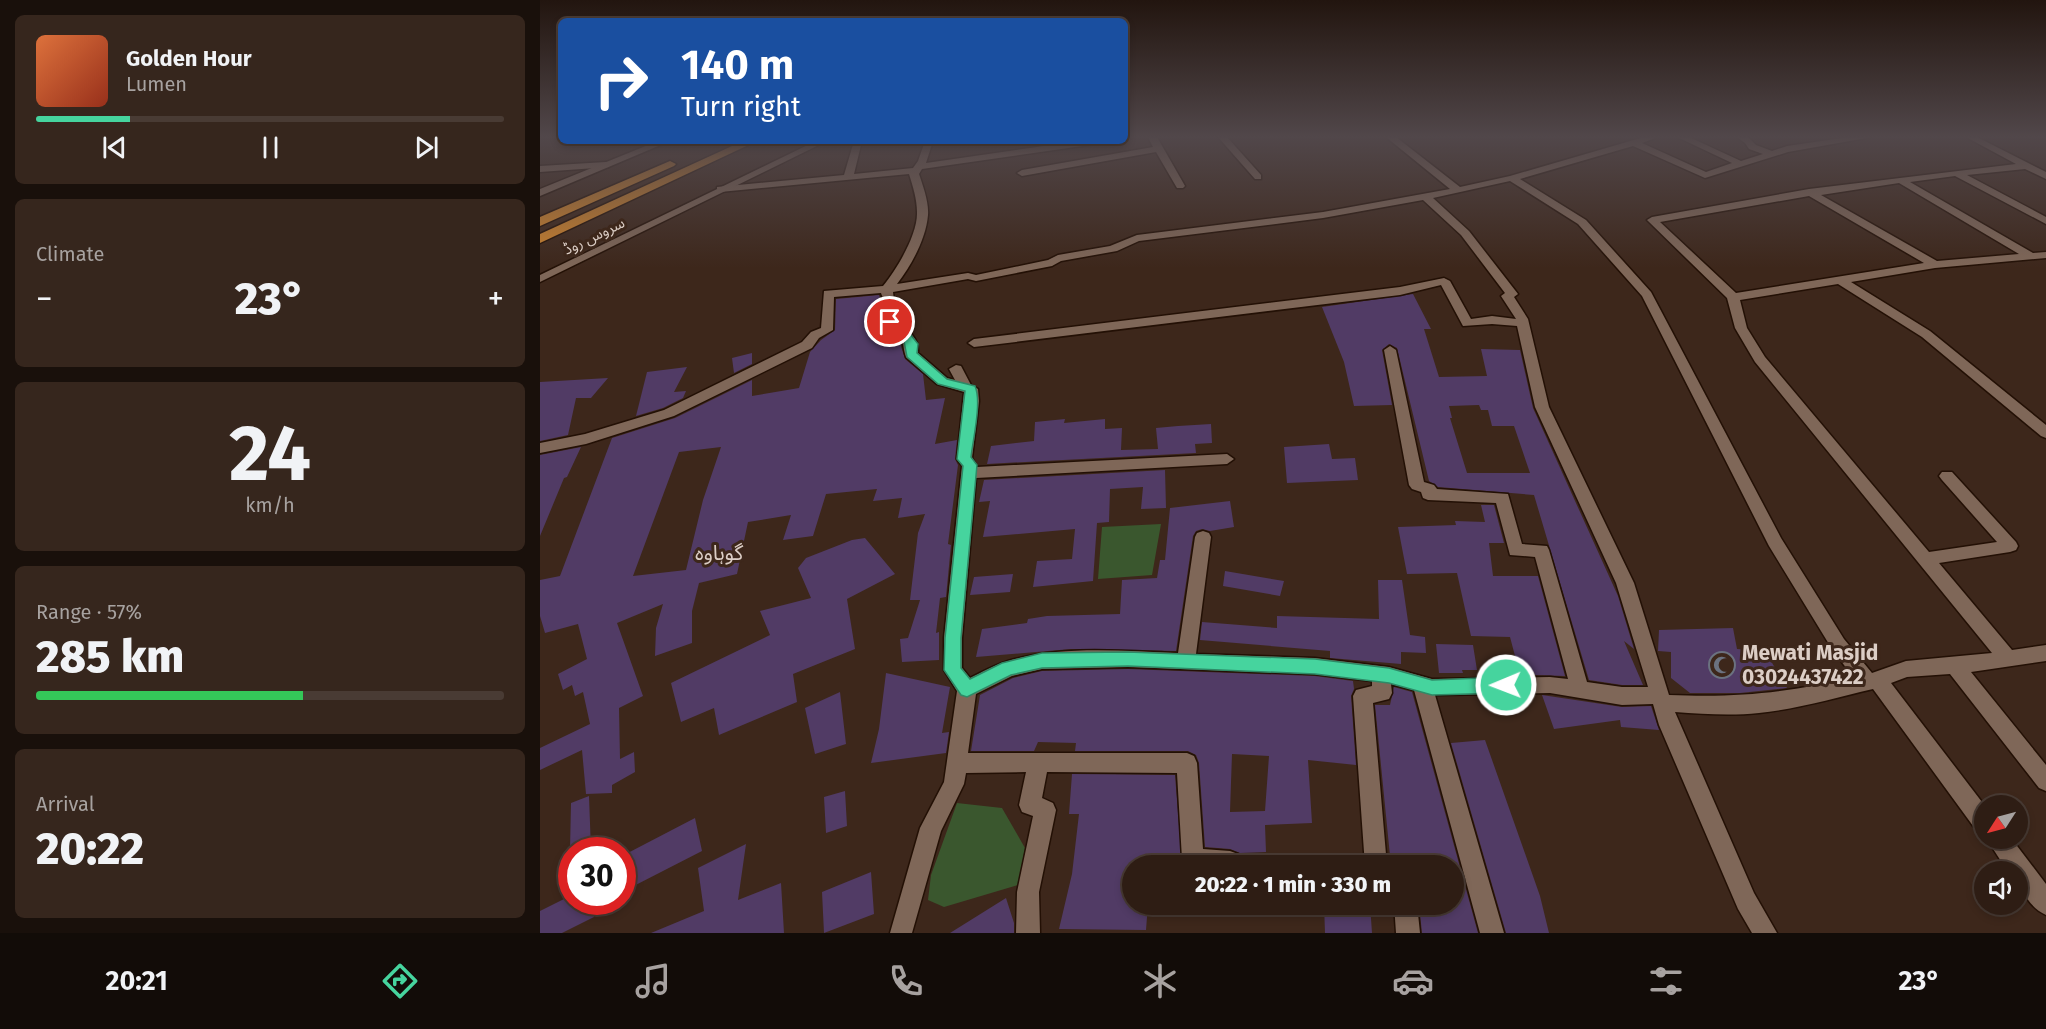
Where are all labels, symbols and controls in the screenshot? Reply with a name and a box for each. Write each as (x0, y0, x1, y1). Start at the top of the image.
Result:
text: 140 m (681, 40, 794, 90)
icon: right (582, 42, 660, 120)
text: Golden Hour (126, 45, 252, 72)
text: Lumen (126, 72, 187, 96)
text: Turn right (681, 91, 801, 123)
icon: previous (98, 131, 131, 164)
icon: pause (254, 131, 287, 164)
icon: next (410, 131, 443, 164)
street label: سروس روڈ (560, 213, 628, 259)
text: Climate (36, 242, 104, 266)
text: 23° (235, 272, 305, 326)
text: − (36, 279, 53, 319)
text: + (488, 279, 504, 319)
pin (864, 296, 915, 347)
icon: arrive (873, 305, 906, 338)
text: 24 (229, 407, 311, 501)
text: km/h (245, 493, 295, 517)
district label: گوہاوہ (695, 540, 743, 566)
text: Range · 57% (36, 600, 142, 624)
text: 285 km (36, 630, 184, 684)
place label: Mewati Masjid 03024437422 (1742, 640, 1878, 690)
mosque icon: Mewati Masjid 03024437422 (1707, 650, 1737, 680)
position arrow (1474, 653, 1538, 717)
text: Arrival (36, 792, 95, 816)
north arrow (1974, 795, 2028, 849)
map controls (1974, 795, 2028, 915)
text: 20:22 (36, 822, 144, 876)
speed limit sign: 30 (558, 837, 636, 915)
button: sound (1974, 861, 2028, 915)
text: 20:22 · 1 min · 330 m (1195, 871, 1391, 898)
icon: directions (379, 960, 421, 1002)
icon: music (632, 960, 674, 1002)
icon: phone (885, 960, 927, 1002)
icon: climate (1139, 960, 1181, 1002)
icon: car (1392, 960, 1434, 1002)
icon: filters (1645, 960, 1687, 1002)
text: 20:21 (106, 965, 168, 997)
text: 23° (1898, 965, 1940, 997)

